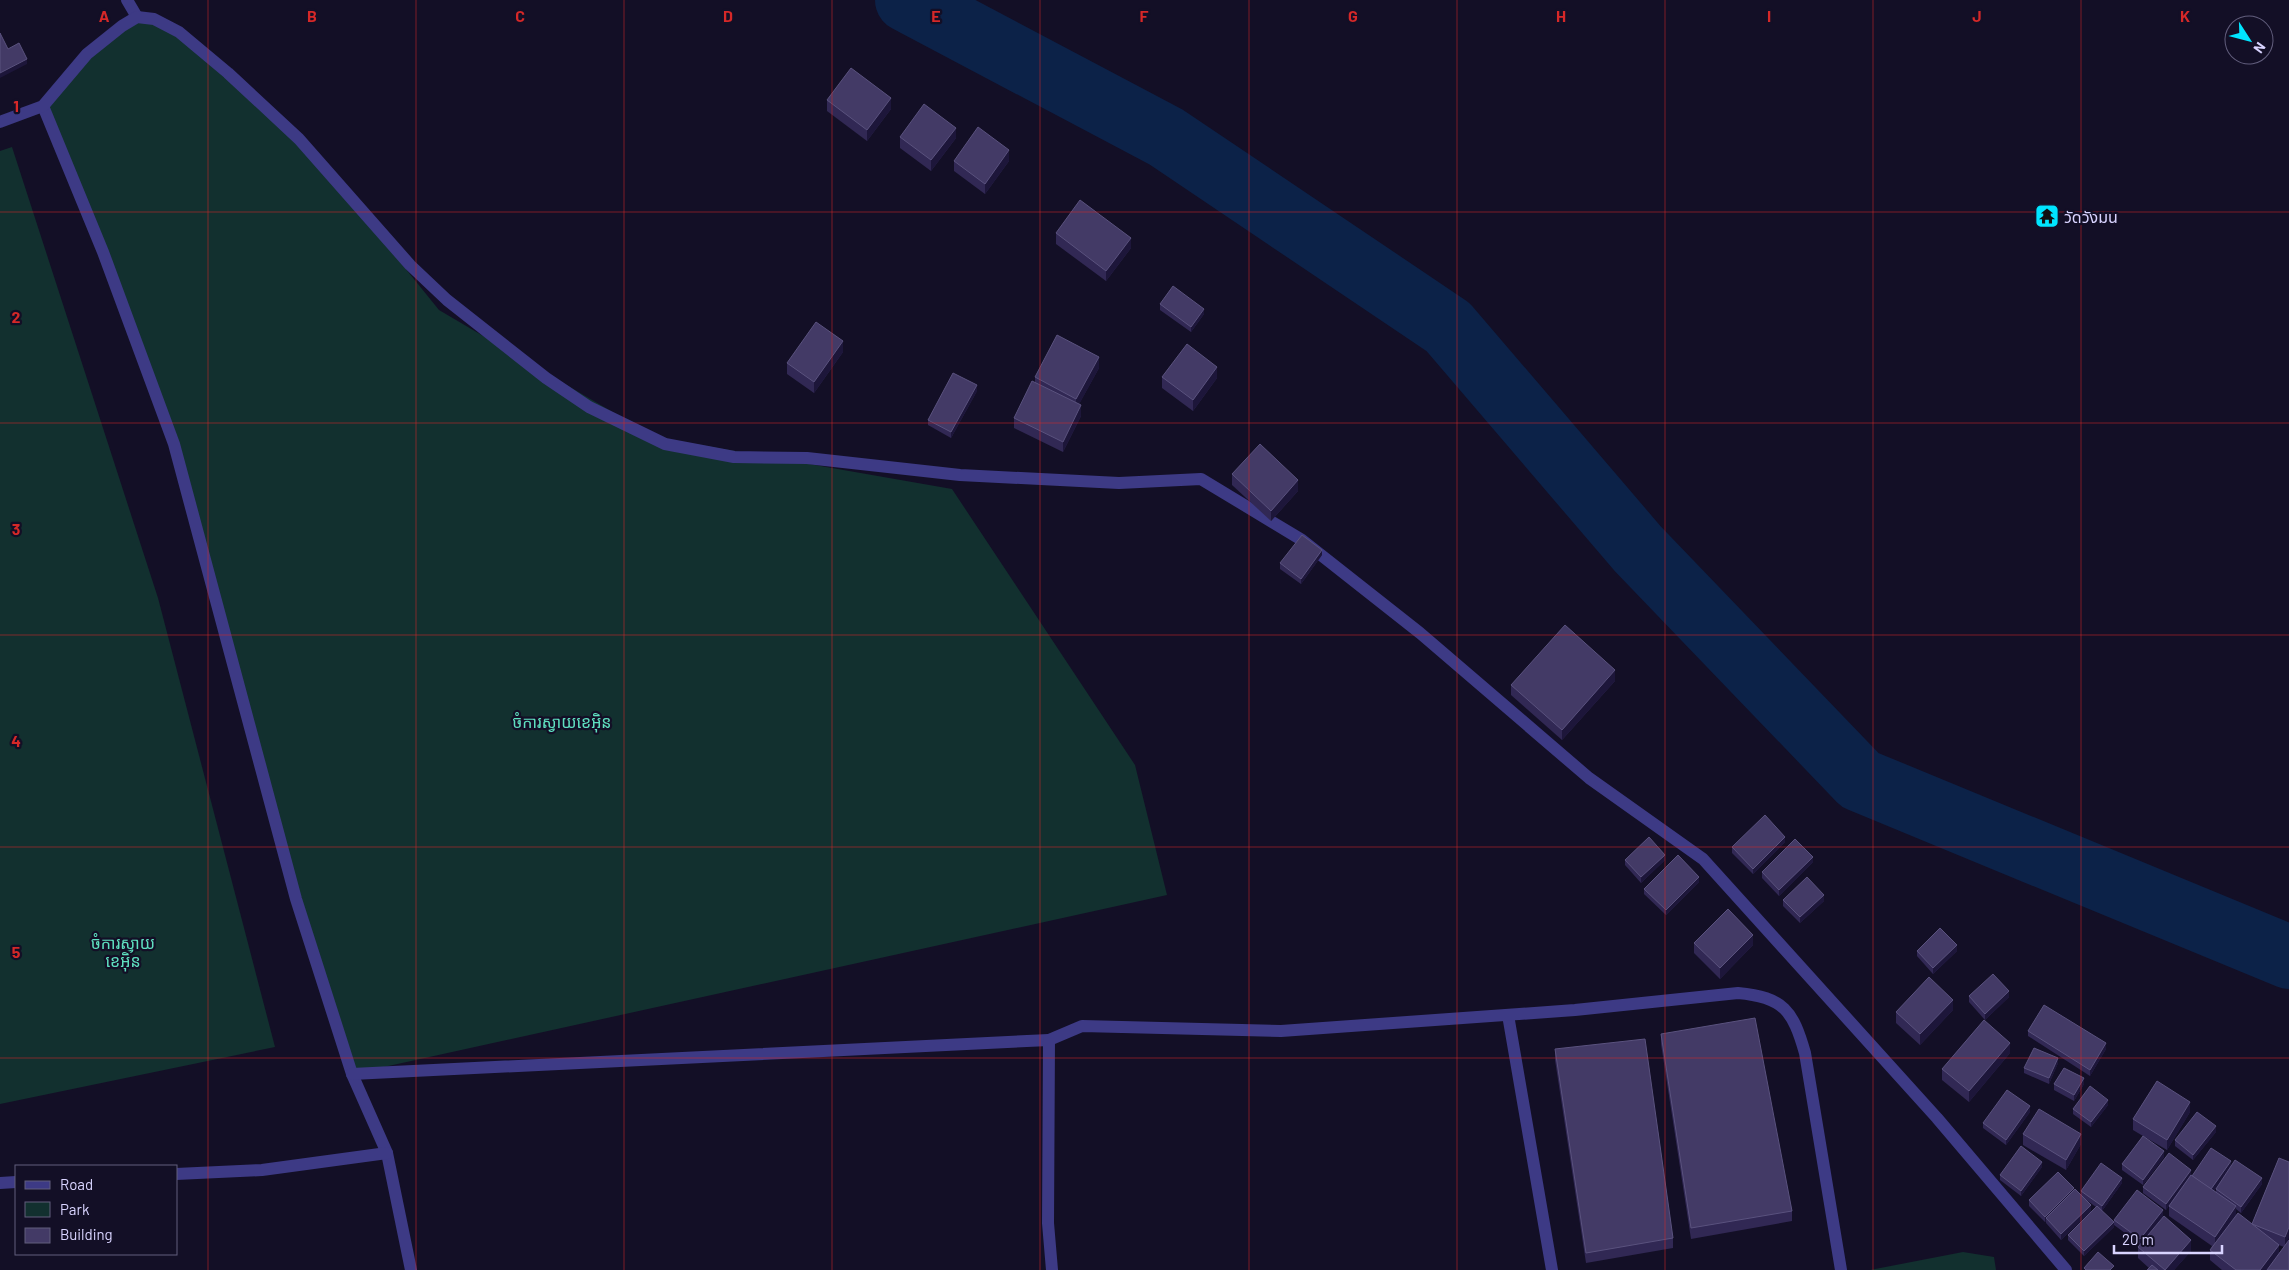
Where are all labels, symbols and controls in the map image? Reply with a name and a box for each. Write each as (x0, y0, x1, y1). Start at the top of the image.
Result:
text: A (99, 6, 110, 25)
text: B (307, 6, 317, 25)
text: C (515, 6, 525, 25)
text: D (723, 6, 733, 25)
text: E (931, 6, 941, 25)
text: F (1140, 6, 1149, 25)
text: G (1348, 6, 1358, 25)
text: H (1556, 6, 1566, 25)
text: I (1767, 6, 1771, 25)
text: J (1972, 6, 1982, 25)
text: K (2180, 6, 2190, 25)
north arrow (2224, 15, 2274, 65)
text: N (2250, 39, 2270, 57)
text: 1 (13, 96, 19, 115)
temple icon: วัดวังมน (2034, 203, 2060, 229)
place label: วัดวังมน (2064, 207, 2118, 226)
text: 2 (12, 307, 21, 326)
text: 3 (12, 519, 20, 538)
park label: ចំការស្វាយខេអ៊ិន (512, 712, 612, 733)
text: 4 (11, 731, 21, 750)
park label: ចំការស្វាយ ខេអ៊ិន (91, 933, 155, 972)
text: 5 (12, 942, 21, 961)
legend (15, 1165, 178, 1255)
text: Road (60, 1175, 93, 1193)
text: Park (60, 1200, 90, 1218)
scale bar (2114, 1222, 2222, 1254)
text: Building (60, 1225, 113, 1243)
text: 20 m (2122, 1230, 2154, 1248)

